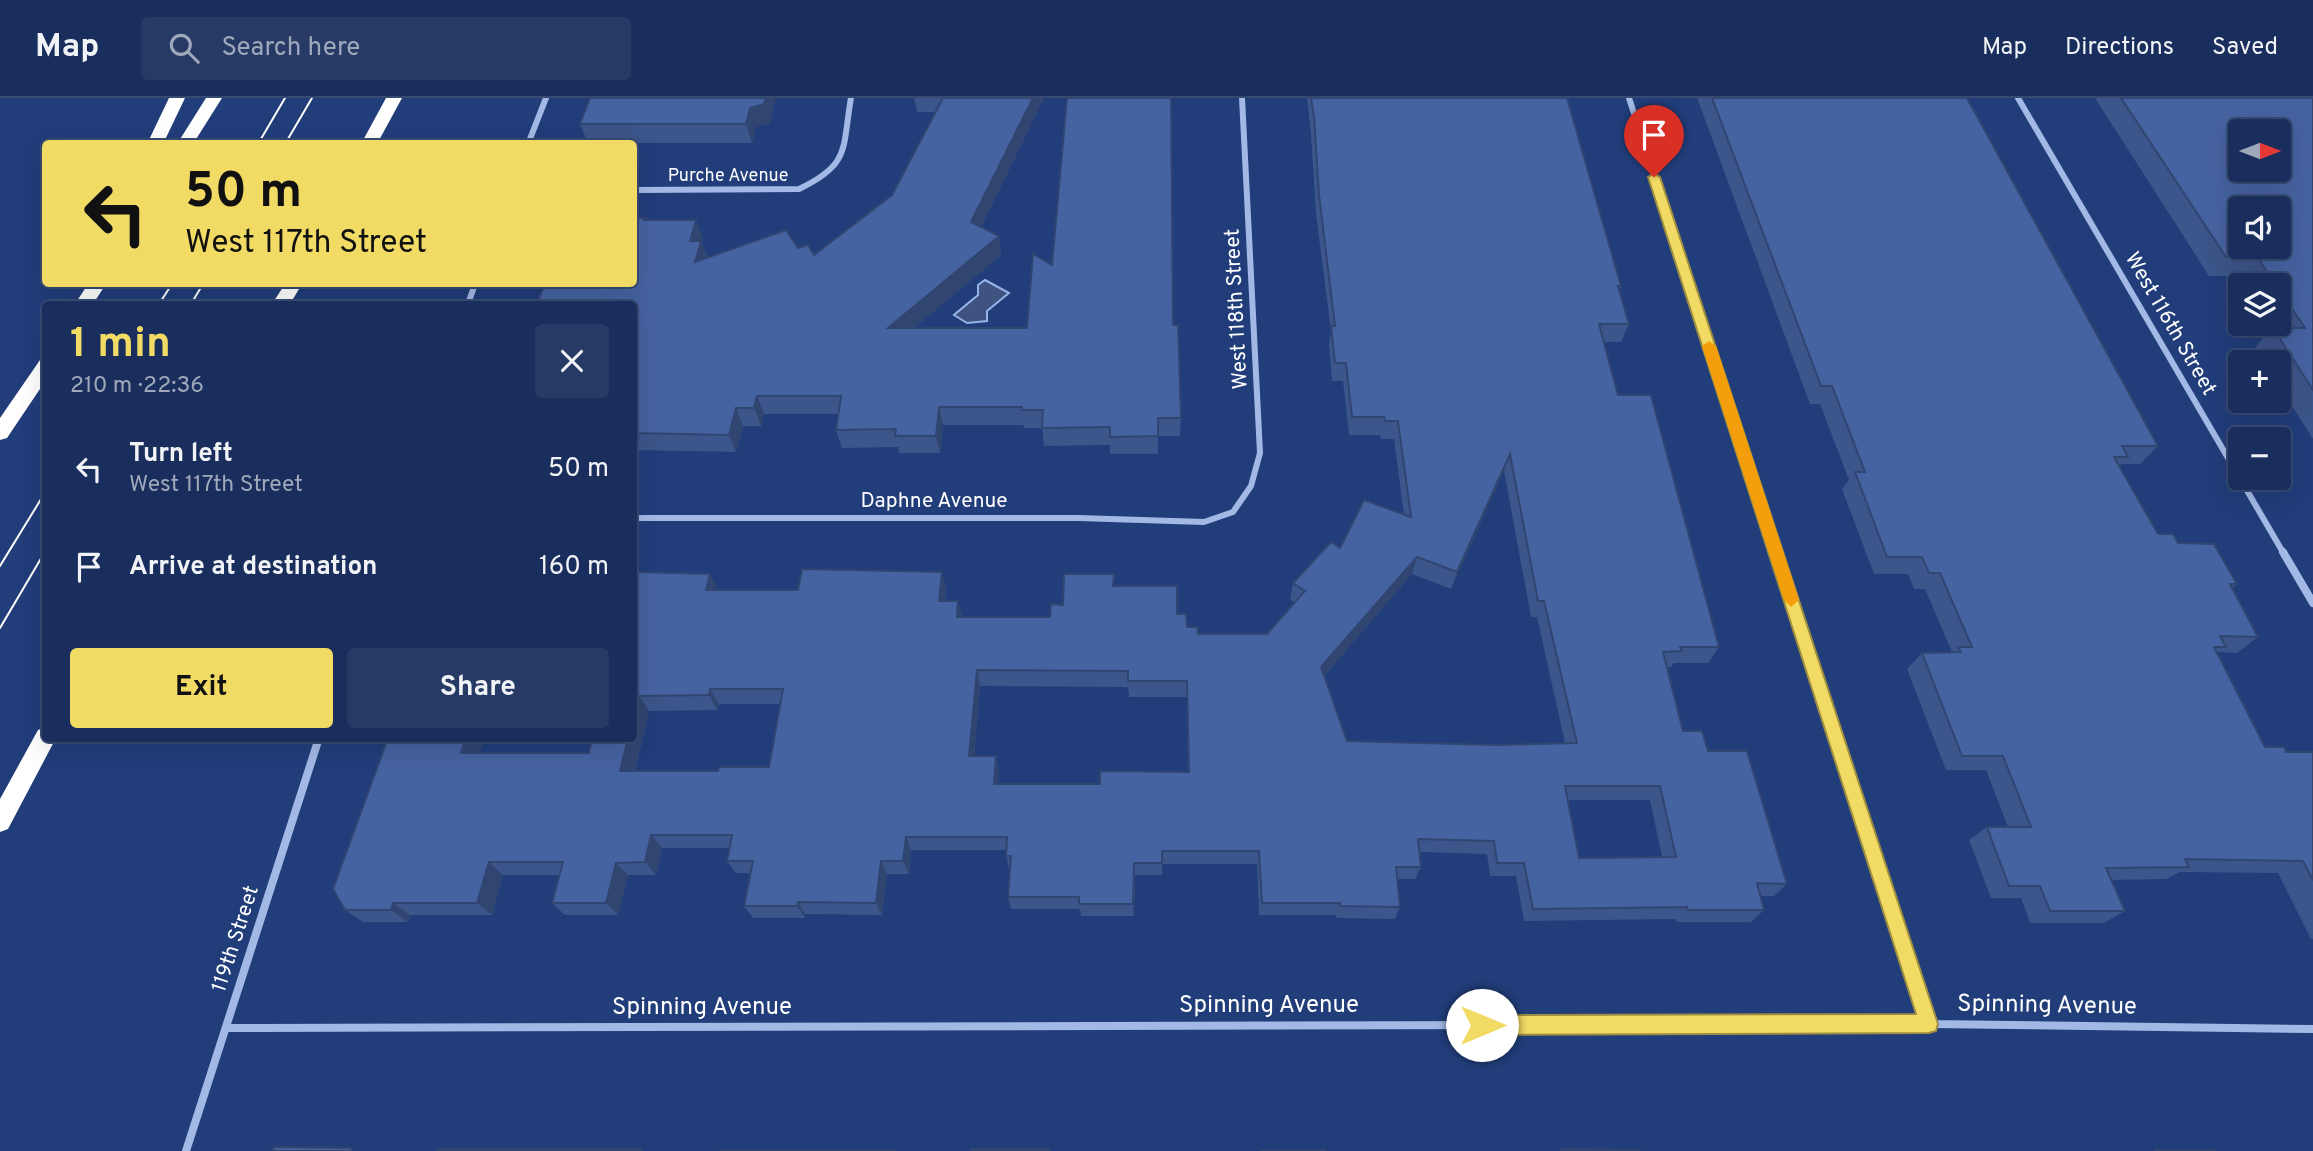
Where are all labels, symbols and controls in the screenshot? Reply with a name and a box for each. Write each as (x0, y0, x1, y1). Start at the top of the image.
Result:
search box (141, 17, 631, 80)
text: Map (35, 27, 99, 69)
icon: search (165, 29, 203, 67)
text: Search here (221, 32, 360, 65)
text: Map (1982, 33, 2027, 63)
text: Directions (2065, 33, 2174, 63)
text: Saved (2212, 33, 2278, 63)
pin (1624, 105, 1684, 177)
icon: arrive (1635, 116, 1673, 154)
north arrow (2228, 119, 2291, 182)
map controls (2228, 119, 2291, 490)
text: 50 m (185, 163, 302, 225)
street label: Purche Avenue (668, 165, 788, 188)
icon: left (70, 168, 161, 259)
button: sound (2228, 196, 2291, 259)
text: West 117th Street (185, 224, 427, 264)
street label: West 118th Street (1219, 228, 1255, 390)
street label: West 116th Street (2118, 247, 2222, 401)
button: layers (2228, 273, 2291, 336)
text: 1 min (70, 319, 171, 372)
button: close (535, 324, 609, 398)
button: + (2228, 350, 2291, 413)
text: 210 m · 22:36 (70, 372, 204, 401)
button: − (2228, 427, 2291, 490)
text: Turn left (129, 438, 233, 471)
icon: left (70, 450, 108, 488)
text: 50 m (548, 453, 609, 486)
text: West 117th Street (129, 471, 303, 500)
street label: Daphne Avenue (861, 488, 1007, 515)
icon: arrive (70, 548, 108, 586)
text: Arrive at destination (129, 551, 377, 584)
text: 160 m (539, 551, 609, 584)
button: Exit (70, 648, 333, 728)
button: Share (347, 648, 609, 728)
street label: 119th Street (206, 882, 266, 996)
position arrow (1445, 988, 1519, 1062)
street label: Spinning Avenue (1957, 989, 2137, 1023)
street label: Spinning Avenue (1179, 991, 1359, 1021)
street label: Spinning Avenue (612, 993, 792, 1023)

